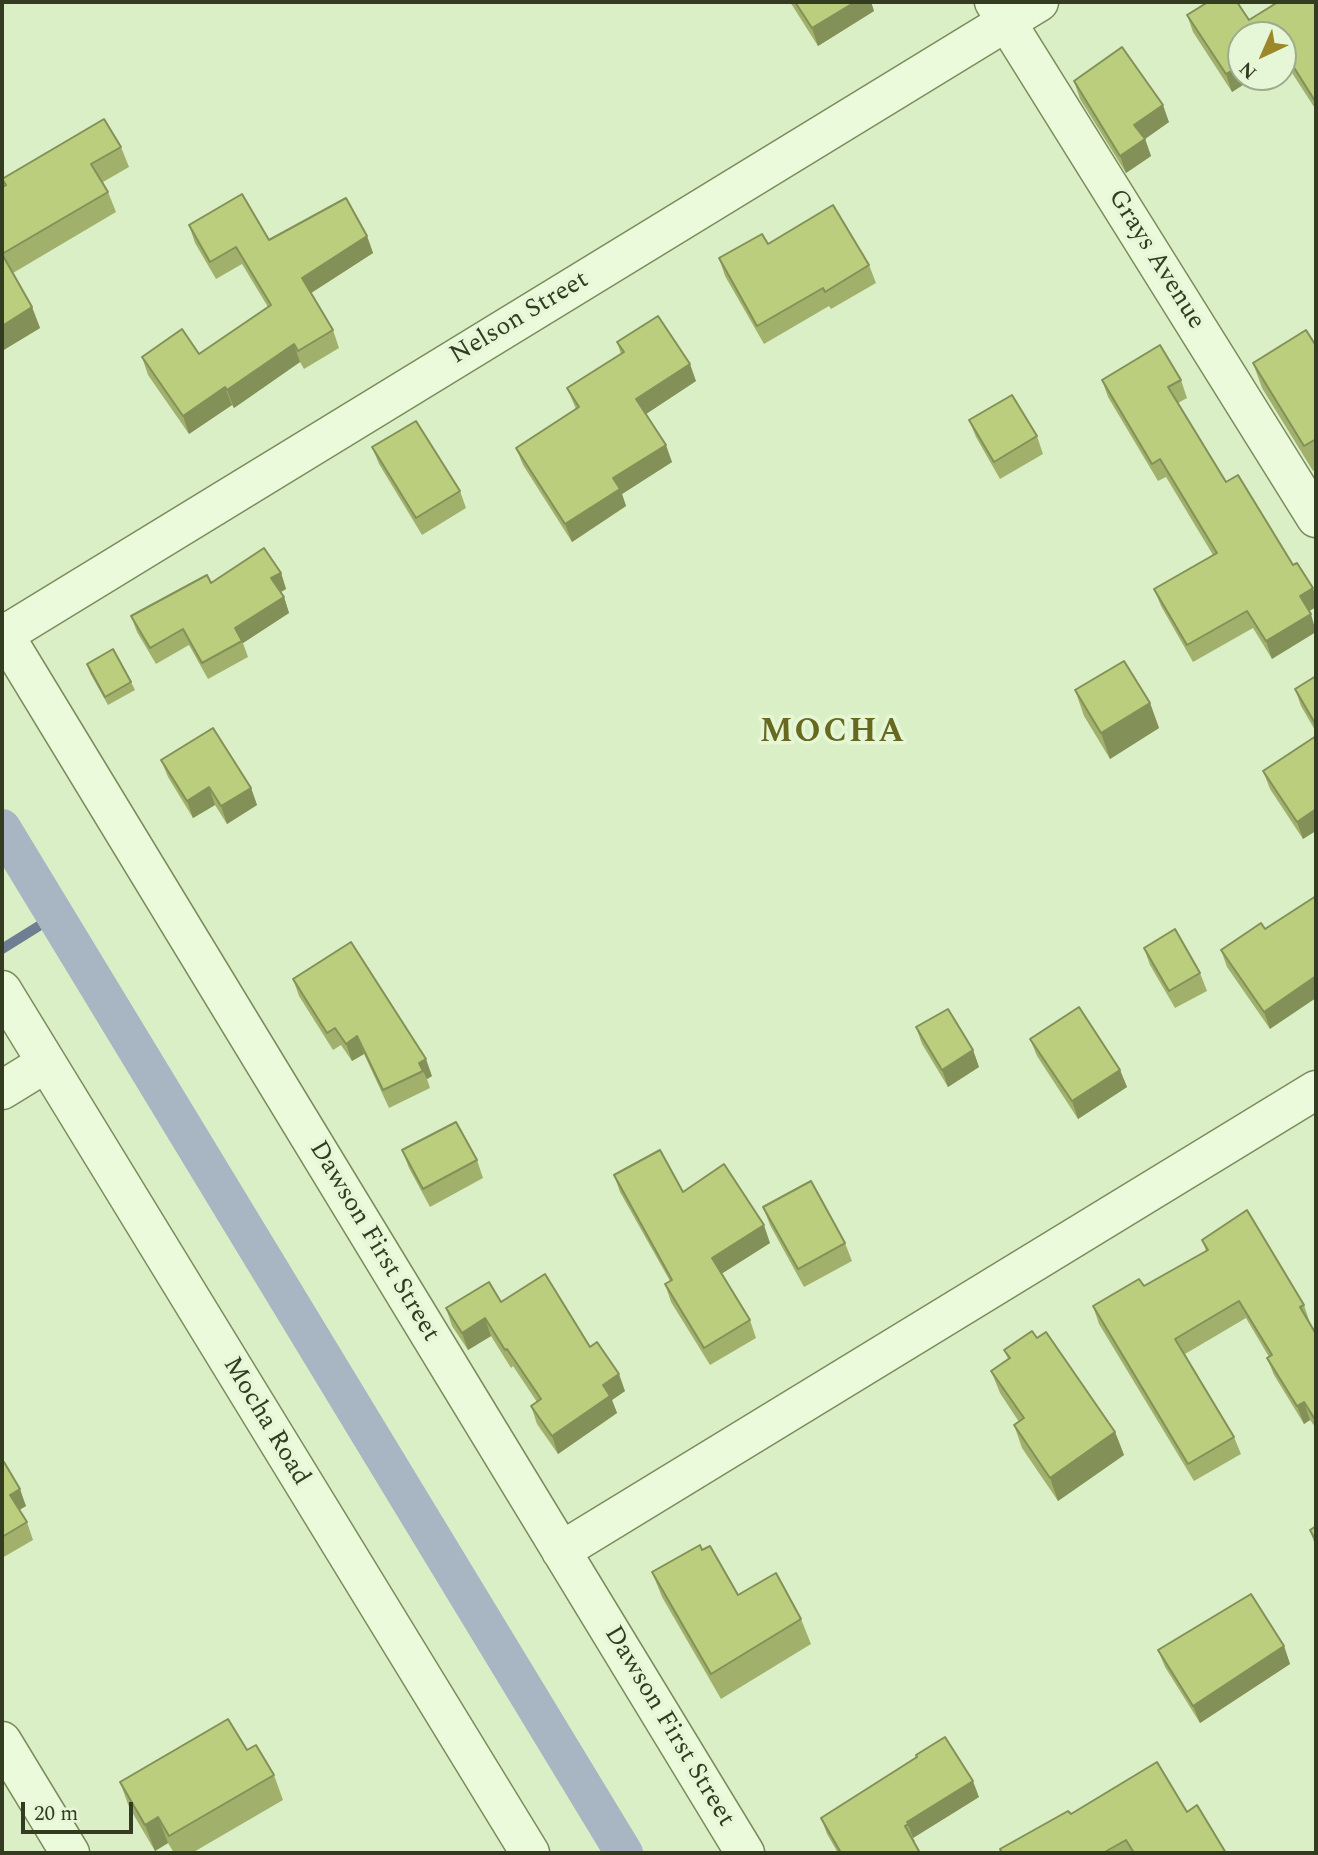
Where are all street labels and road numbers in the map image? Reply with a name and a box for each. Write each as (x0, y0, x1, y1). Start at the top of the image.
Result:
street label: Grays Avenue (1100, 184, 1210, 336)
street label: Nelson Street (445, 265, 595, 373)
street label: Dawson First Street (301, 1136, 445, 1348)
street label: Mocha Road (214, 1352, 316, 1492)
street label: Dawson First Street (596, 1621, 740, 1833)

